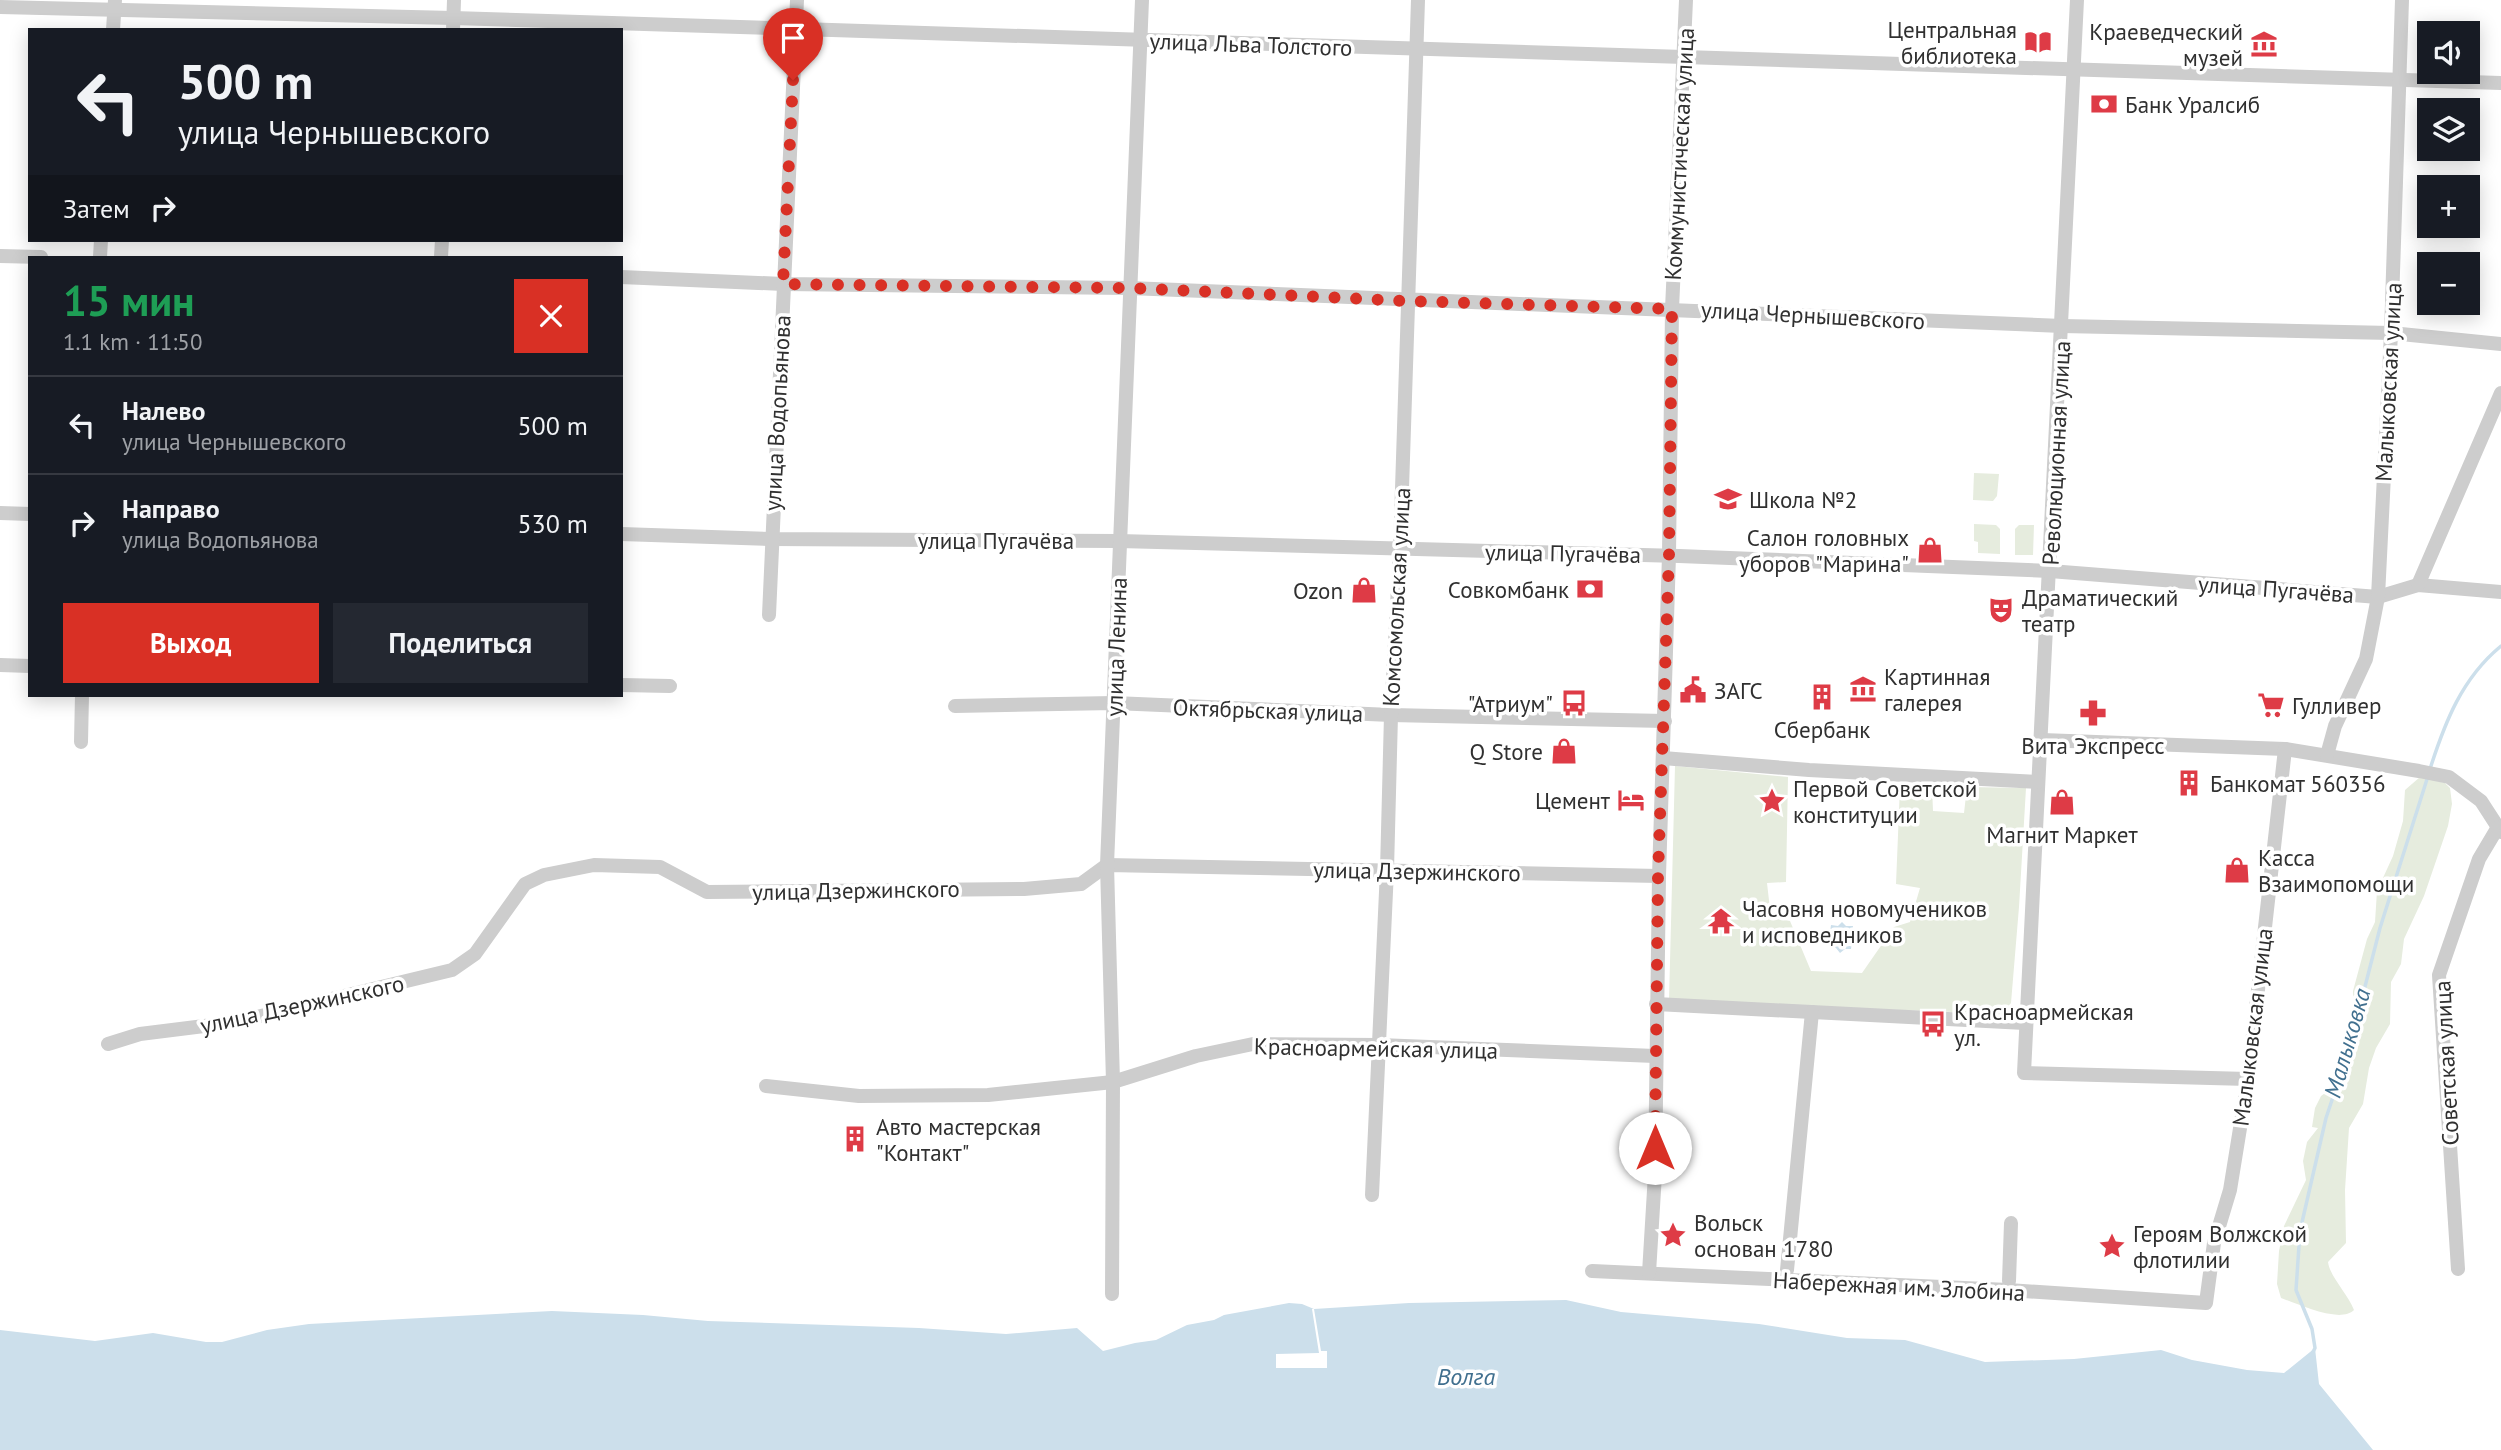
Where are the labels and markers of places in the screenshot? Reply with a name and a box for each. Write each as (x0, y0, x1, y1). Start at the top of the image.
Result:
pin (763, 8, 823, 80)
place label: Центральная библиотека (1888, 15, 2017, 70)
place label: Краеведческий музей (2089, 17, 2243, 72)
library icon: Центральная библиотека (2023, 27, 2053, 57)
museum icon: Краеведческий музей (2249, 29, 2279, 59)
bank icon: Банк Уралсиб (2089, 89, 2119, 119)
place label: Банк Уралсиб (2125, 90, 2260, 119)
school or university icon: Школа №2 (1713, 484, 1743, 514)
place label: Школа №2 (1749, 485, 1857, 514)
place label: Салон головных уборов "Марина" (1739, 523, 1909, 578)
shop icon: Салон головных уборов "Марина" (1915, 535, 1945, 565)
bank icon: Совкомбанк (1575, 574, 1605, 604)
shop icon: Ozon (1349, 575, 1379, 605)
place label: Совкомбанк (1448, 575, 1569, 604)
place label: Ozon (1293, 576, 1343, 605)
place label: Драматический театр (2022, 583, 2178, 638)
theatre icon: Драматический театр (1986, 595, 2016, 625)
place label: Картинная галерея (1884, 662, 1990, 717)
museum icon: Картинная галерея (1848, 674, 1878, 704)
public building icon: ЗАГС (1678, 675, 1708, 705)
place label: ЗАГС (1714, 676, 1763, 705)
building icon: Сбербанк (1807, 682, 1837, 712)
bus stop icon: "Атриум" (1559, 688, 1589, 718)
place label: "Атриум" (1468, 689, 1553, 718)
supermarket icon: Гулливер (2256, 690, 2286, 720)
place label: Гулливер (2292, 691, 2381, 720)
pharmacy icon: Вита Экспресс (2078, 698, 2108, 728)
place label: Сбербанк (1774, 715, 1870, 744)
place label: Вита Экспресс (2021, 731, 2165, 760)
shop icon: Q Store (1549, 736, 1579, 766)
place label: Q Store (1470, 737, 1543, 766)
building icon: Банкомат 560356 (2174, 768, 2204, 798)
place label: Банкомат 560356 (2210, 769, 2386, 798)
place label: Первой Советской конституции (1793, 774, 1977, 829)
hotel icon: Цемент (1616, 785, 1646, 815)
place label: Цемент (1535, 786, 1611, 815)
place icon: Первой Советской конституции (1757, 786, 1787, 816)
shop icon: Магнит Маркет (2047, 787, 2077, 817)
place label: Магнит Маркет (1986, 820, 2138, 849)
place label: Касса Взаимопомощи (2258, 843, 2414, 898)
shop icon: Касса Взаимопомощи (2222, 855, 2252, 885)
place label: Часовня новомучеников и исповедников (1742, 894, 1987, 949)
temple icon: Часовня новомучеников и исповедников (1706, 906, 1736, 936)
place label: Красноармейская ул. (1954, 997, 2134, 1052)
bus stop icon: Красноармейская ул. (1918, 1009, 1948, 1039)
place label: Авто мастерская "Контакт" (876, 1112, 1041, 1167)
building icon: Авто мастерская "Контакт" (840, 1124, 870, 1154)
place label: Вольск основан 1780 (1694, 1208, 1833, 1263)
place label: Героям Волжской флотилии (2133, 1219, 2307, 1274)
place icon: Вольск основан 1780 (1658, 1220, 1688, 1250)
place icon: Героям Волжской флотилии (2097, 1231, 2127, 1261)

